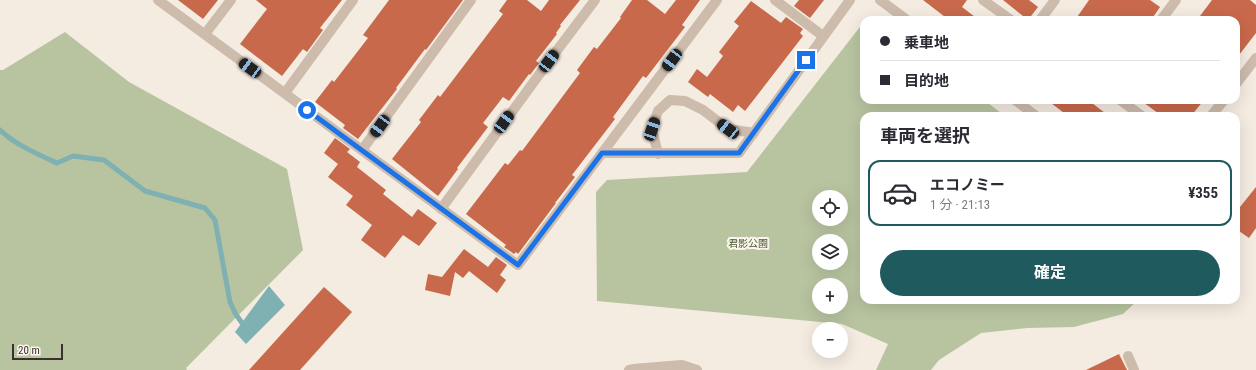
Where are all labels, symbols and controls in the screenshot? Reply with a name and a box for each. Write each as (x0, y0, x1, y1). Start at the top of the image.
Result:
text: 乗車地 (904, 34, 949, 52)
car (660, 47, 684, 73)
car (537, 48, 561, 74)
route end (797, 51, 815, 69)
car (237, 56, 263, 80)
text: 目的地 (904, 72, 949, 90)
route start (298, 101, 316, 119)
car (492, 109, 516, 135)
car (368, 113, 392, 139)
car (643, 116, 661, 142)
car (715, 117, 741, 141)
text: 車両を選択 (880, 125, 970, 146)
icon: car (882, 175, 918, 211)
text: エコノミー (930, 176, 1005, 194)
text: ¥355 (1188, 184, 1218, 202)
map controls (812, 190, 848, 358)
button: locate (812, 190, 848, 226)
text: 1 分 · 21:13 (930, 197, 990, 212)
button: layers (812, 234, 848, 270)
park label: 君影公園 (728, 238, 768, 249)
button: 確定 (880, 250, 1220, 296)
button: + (812, 278, 848, 314)
button: − (812, 322, 848, 358)
scale bar (12, 342, 63, 361)
text: 20 m (18, 344, 40, 357)

